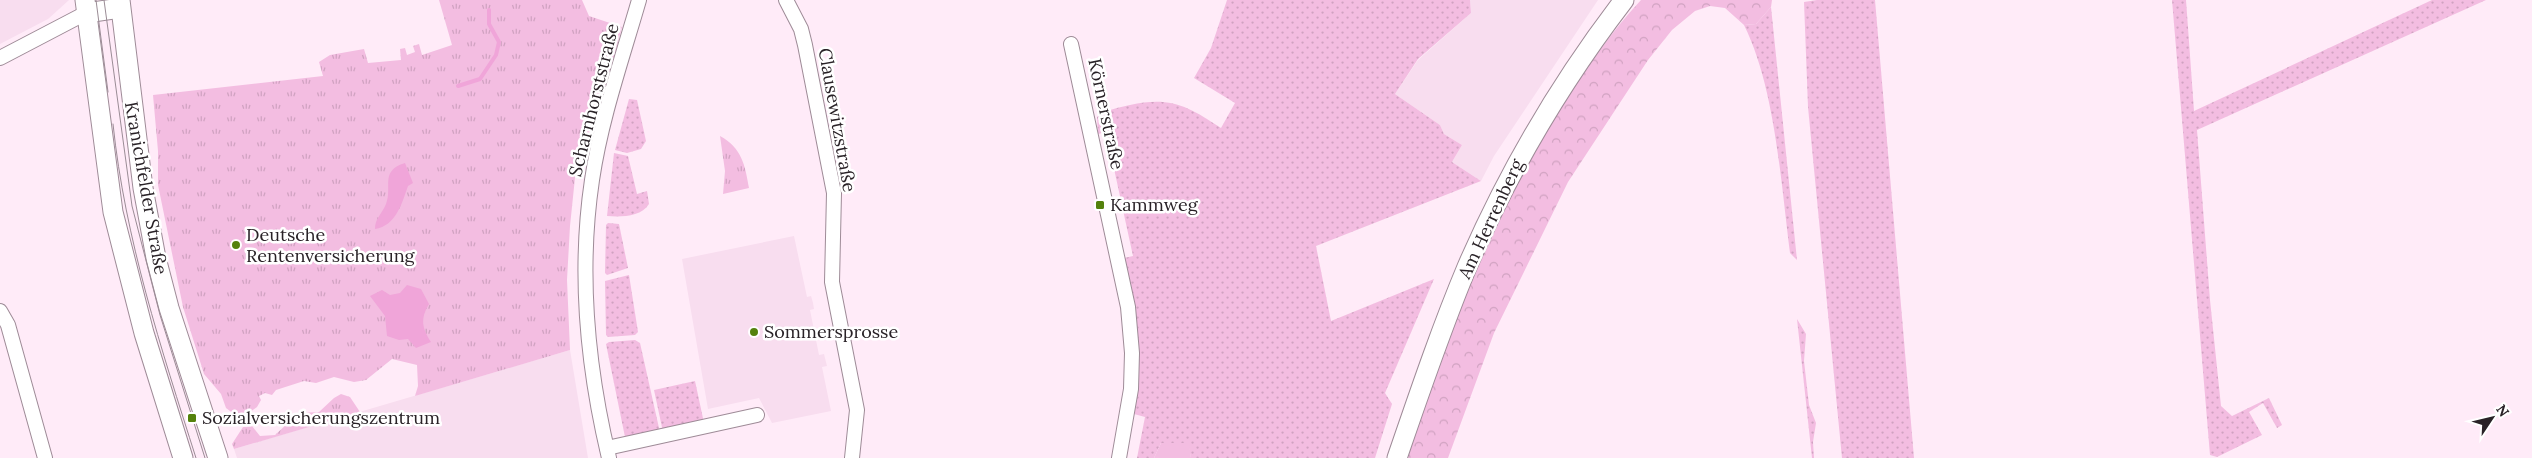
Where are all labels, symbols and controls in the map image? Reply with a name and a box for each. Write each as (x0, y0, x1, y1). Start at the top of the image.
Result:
street label: Scharnhorststraße (563, 21, 624, 179)
street label: Clausewitzstraße (814, 46, 862, 194)
street label: Körnerstraße (1083, 56, 1130, 172)
street label: Kranichfelder Straße (120, 100, 173, 276)
street label: Am Herrenberg (1452, 154, 1529, 283)
place label: Kammweg (1110, 193, 1199, 216)
marker: Kammweg (1094, 199, 1106, 211)
place label: Deutsche Rentenversicherung (246, 223, 416, 267)
marker: Deutsche Rentenversicherung (230, 239, 242, 251)
place label: Sommersprosse (764, 320, 898, 343)
marker: Sommersprosse (748, 326, 760, 338)
north arrow (2467, 393, 2517, 443)
text: N (2492, 401, 2513, 420)
place label: Sozialversicherungszentrum (202, 406, 440, 429)
marker: Sozialversicherungszentrum (186, 412, 198, 424)

